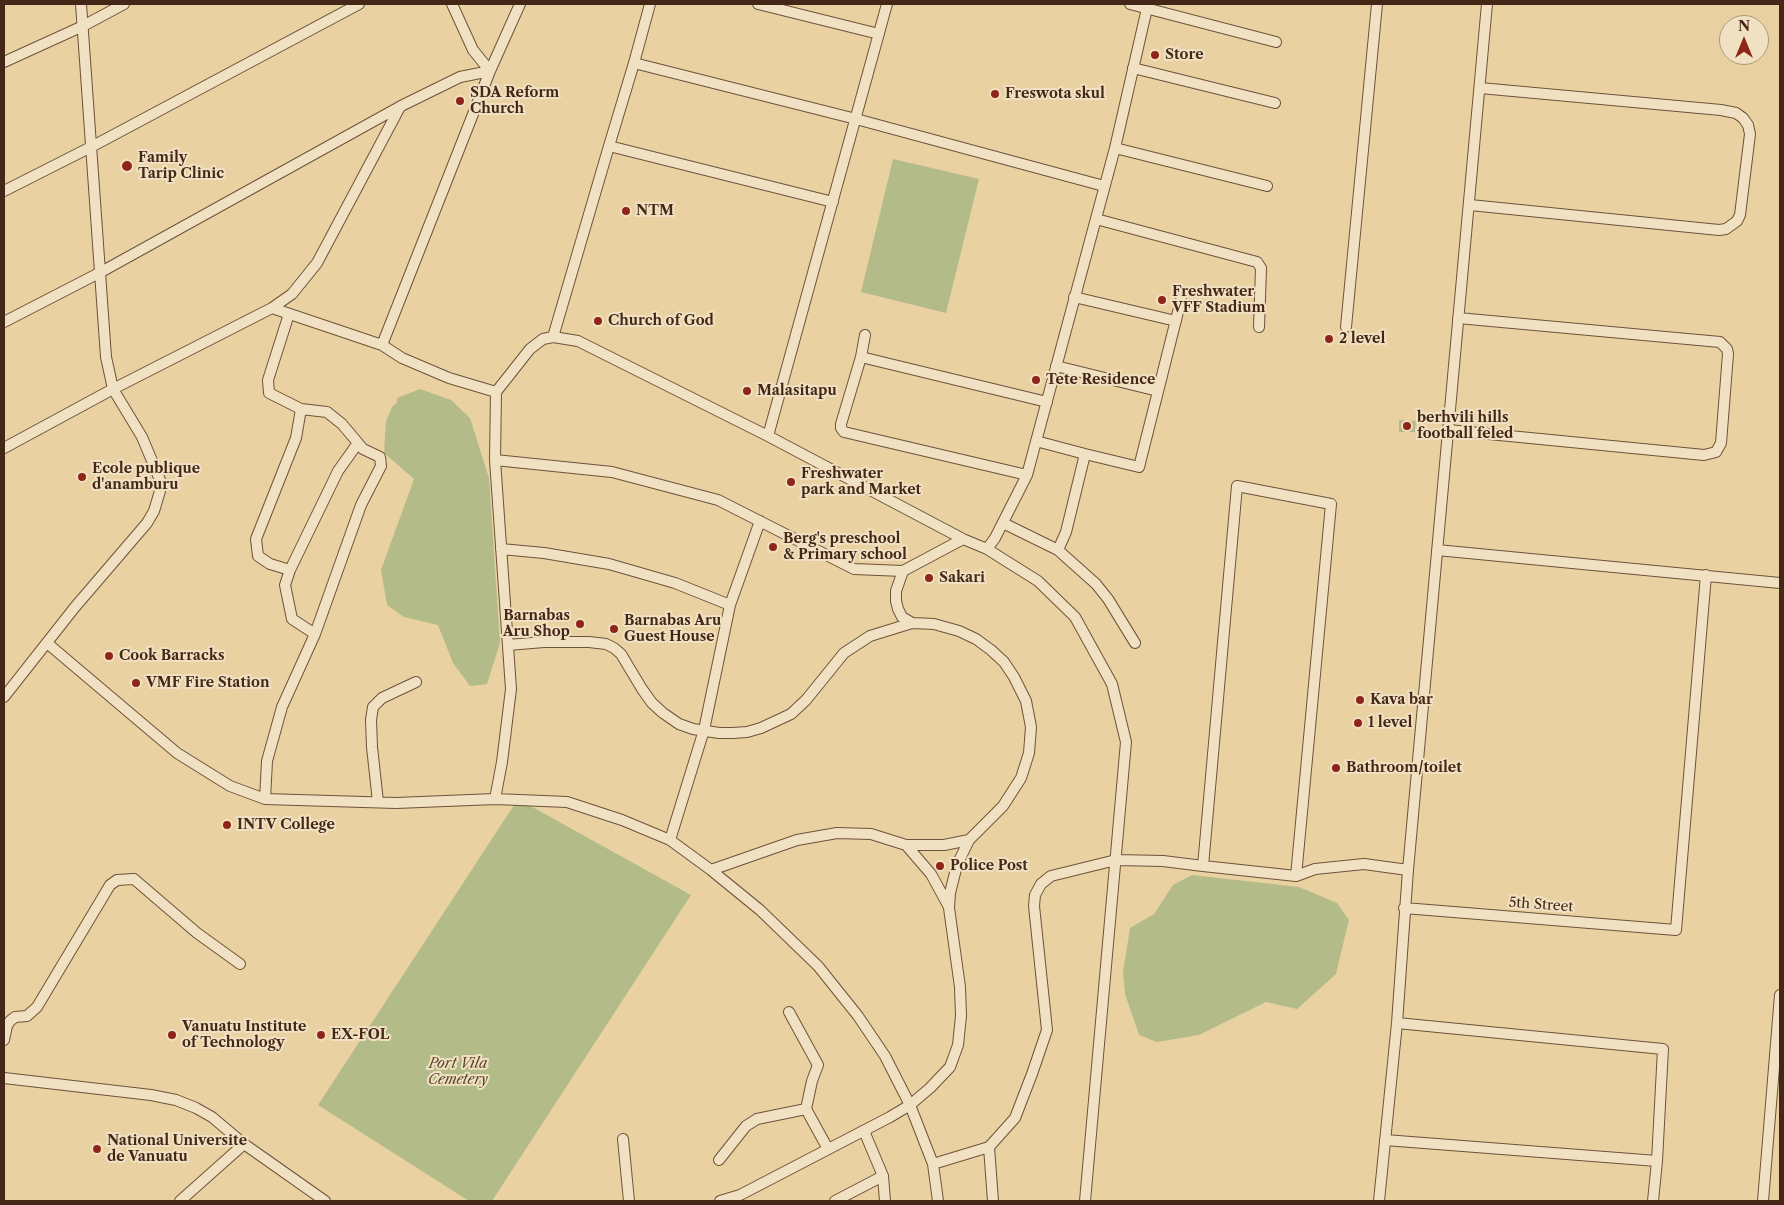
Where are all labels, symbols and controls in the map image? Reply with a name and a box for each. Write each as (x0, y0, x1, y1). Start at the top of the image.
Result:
north arrow (1719, 15, 1769, 65)
text: N (1738, 17, 1750, 35)
place label: Store (1165, 47, 1204, 63)
marker: Store (1149, 49, 1161, 61)
place label: SDA Reform Church (470, 85, 559, 118)
place label: Freswota skul (1005, 86, 1105, 102)
marker: Freswota skul (989, 88, 1001, 100)
marker: SDA Reform Church (454, 95, 466, 107)
place label: Family Tarip Clinic (138, 150, 224, 182)
marker: Family Tarip Clinic (120, 159, 134, 173)
place label: NTM (636, 203, 674, 219)
marker: NTM (620, 205, 632, 217)
place label: Freshwater VFF Stadium (1172, 284, 1266, 316)
marker: Freshwater VFF Stadium (1156, 294, 1168, 306)
place label: Church of God (608, 313, 714, 329)
marker: Church of God (592, 315, 604, 327)
place label: 2 level (1339, 331, 1385, 347)
marker: 2 level (1323, 333, 1335, 345)
place label: Tete Residence (1046, 372, 1155, 388)
marker: Tete Residence (1030, 374, 1042, 386)
place label: Malasitapu (757, 383, 837, 399)
marker: Malasitapu (741, 385, 753, 397)
place label: berhvili hills football feled (1417, 410, 1513, 442)
marker: berhvili hills football feled (1401, 420, 1413, 432)
place label: Ecole publique d'anamburu (92, 461, 200, 494)
place label: Freshwater park and Market (801, 466, 921, 498)
marker: Ecole publique d'anamburu (76, 471, 88, 483)
marker: Freshwater park and Market (785, 476, 797, 488)
place label: Berg's preschool & Primary school (783, 531, 907, 564)
marker: Berg's preschool & Primary school (767, 541, 779, 553)
place label: Sakari (939, 570, 985, 586)
marker: Sakari (923, 572, 935, 584)
place label: Barnabas Aru Shop (503, 608, 570, 640)
place label: Barnabas Aru Guest House (624, 613, 721, 646)
marker: Barnabas Aru Shop (574, 618, 586, 630)
marker: Barnabas Aru Guest House (608, 623, 620, 635)
place label: Cook Barracks (119, 648, 224, 664)
marker: Cook Barracks (103, 650, 115, 662)
place label: VMF Fire Station (146, 675, 270, 691)
marker: VMF Fire Station (130, 677, 142, 689)
place label: Kava bar (1370, 692, 1433, 708)
marker: Kava bar (1354, 694, 1366, 706)
place label: 1 level (1368, 715, 1412, 731)
marker: 1 level (1352, 717, 1364, 729)
place label: Bathroom/toilet (1346, 760, 1462, 776)
marker: Bathroom/toilet (1330, 762, 1342, 774)
place label: INTV College (237, 817, 335, 833)
marker: INTV College (221, 819, 233, 831)
place label: Police Post (950, 858, 1028, 874)
marker: Police Post (934, 860, 946, 872)
street label: 5th Street (1508, 894, 1574, 916)
place label: Vanuatu Institute of Technology (182, 1019, 306, 1052)
place label: EX-FOL (331, 1027, 389, 1043)
marker: Vanuatu Institute of Technology (166, 1029, 178, 1041)
marker: EX-FOL (315, 1029, 327, 1041)
park label: Port Vila Cemetery (428, 1056, 488, 1088)
place label: National Universite de Vanuatu (107, 1133, 247, 1166)
marker: National Universite de Vanuatu (91, 1143, 103, 1155)

